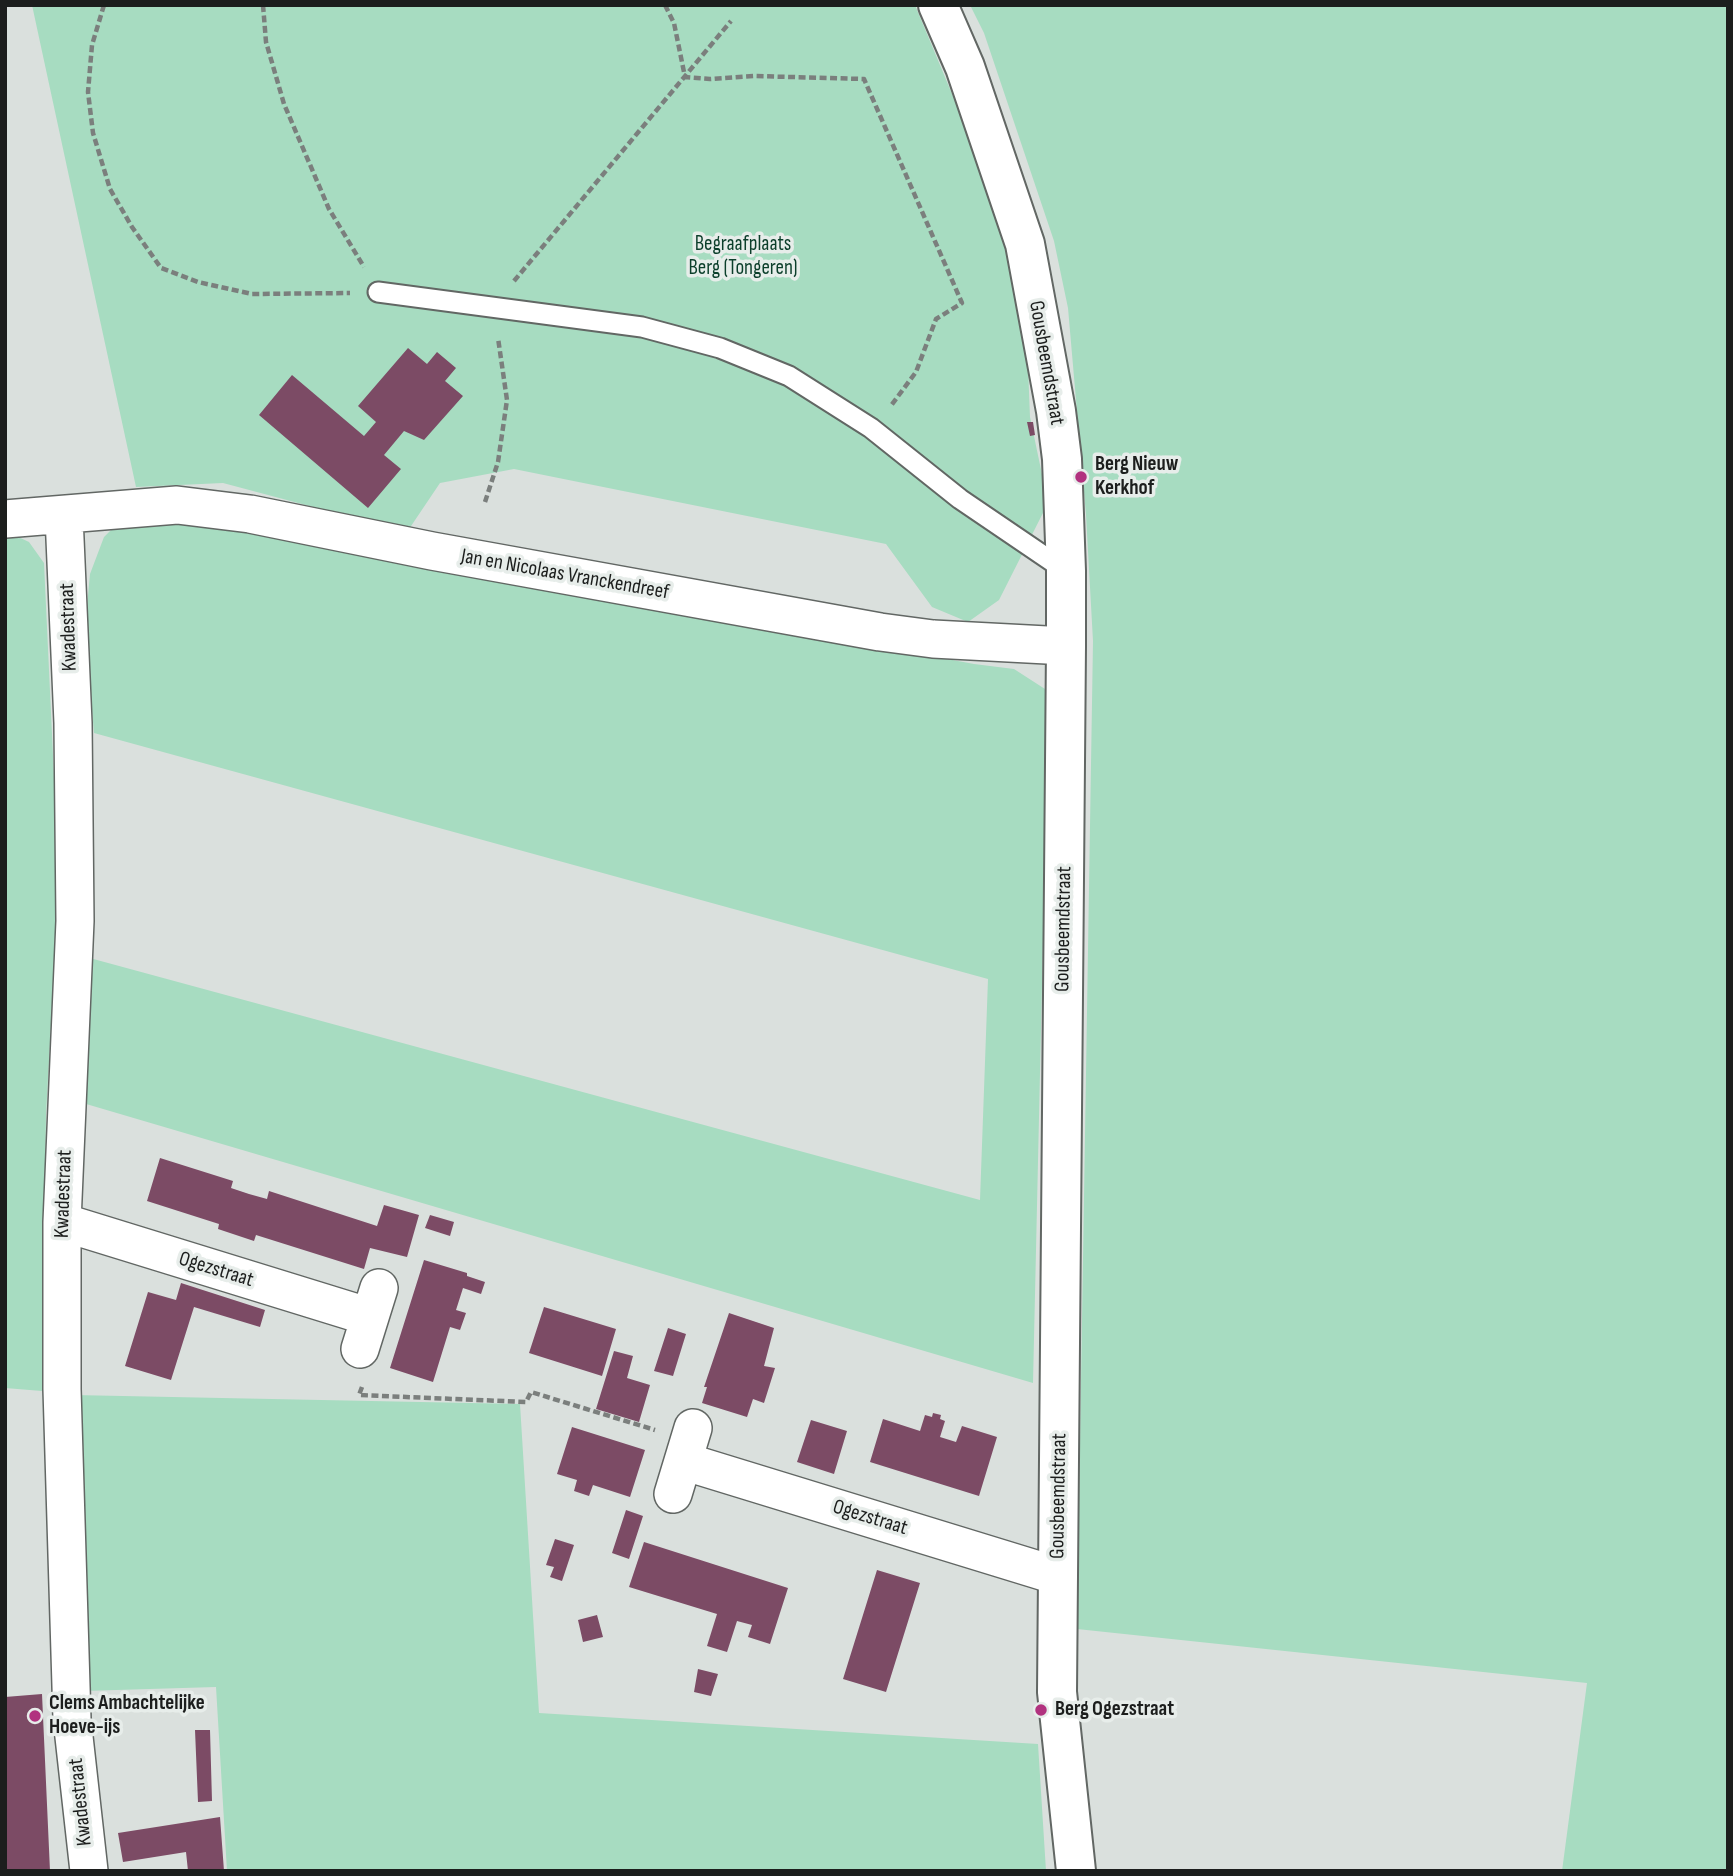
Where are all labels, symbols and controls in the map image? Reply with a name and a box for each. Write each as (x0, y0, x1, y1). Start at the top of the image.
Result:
park label: Begraafplaats Berg (Tongeren) (688, 232, 798, 282)
street label: Gousbeemdstraat (1023, 299, 1069, 427)
place label: Berg Nieuw Kerkhof (1095, 452, 1178, 502)
marker: Berg Nieuw Kerkhof (1073, 469, 1089, 485)
street label: Jan en Nicolaas Vranckendreef (459, 544, 671, 606)
street label: Kwadestraat (55, 582, 83, 672)
street label: Gousbeemdstraat (1050, 866, 1078, 992)
street label: Kwadestraat (50, 1149, 78, 1239)
street label: Ogezstraat (176, 1247, 256, 1293)
street label: Gousbeemdstraat (1045, 1433, 1073, 1559)
street label: Ogezstraat (830, 1495, 910, 1541)
place label: Clems Ambachtelijke Hoeve-ijs (49, 1691, 205, 1741)
place label: Berg Ogezstraat (1055, 1697, 1174, 1723)
marker: Berg Ogezstraat (1033, 1702, 1049, 1718)
marker: Clems Ambachtelijke Hoeve-ijs (27, 1708, 43, 1724)
street label: Kwadestraat (64, 1757, 98, 1847)

